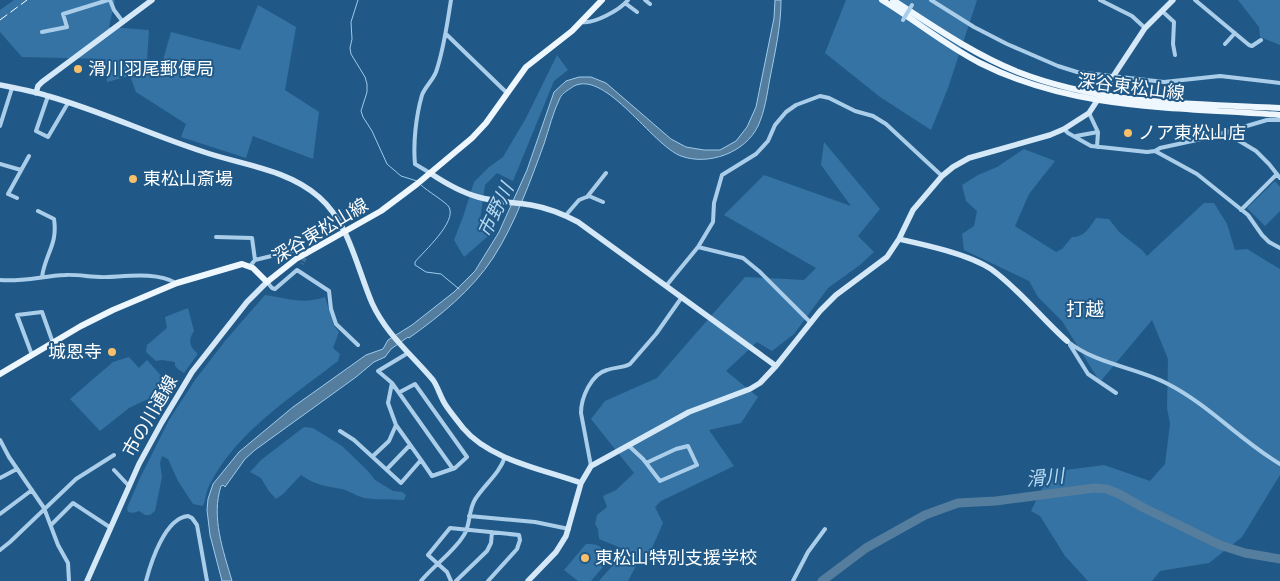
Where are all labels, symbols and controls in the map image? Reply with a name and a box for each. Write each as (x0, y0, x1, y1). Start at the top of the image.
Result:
place label: 滑川羽尾郵便局 (88, 58, 214, 80)
marker: 滑川羽尾郵便局 (72, 63, 84, 75)
street label: 深谷東松山線 (1076, 70, 1186, 104)
place label: ノア東松山店 (1138, 122, 1246, 144)
marker: ノア東松山店 (1122, 127, 1134, 139)
place label: 東松山斎場 (143, 168, 233, 190)
marker: 東松山斎場 (127, 173, 139, 185)
water label: 市野川 (473, 178, 520, 241)
street label: 深谷東松山線 (268, 194, 372, 268)
district label: 打越 (1066, 298, 1104, 322)
place label: 城恩寺 (48, 341, 102, 363)
marker: 城恩寺 (106, 346, 118, 358)
street label: 市の川通線 (118, 372, 182, 460)
water label: 滑川 (1025, 464, 1067, 492)
place label: 東松山特別支援学校 (595, 547, 757, 569)
marker: 東松山特別支援学校 (579, 552, 591, 564)

